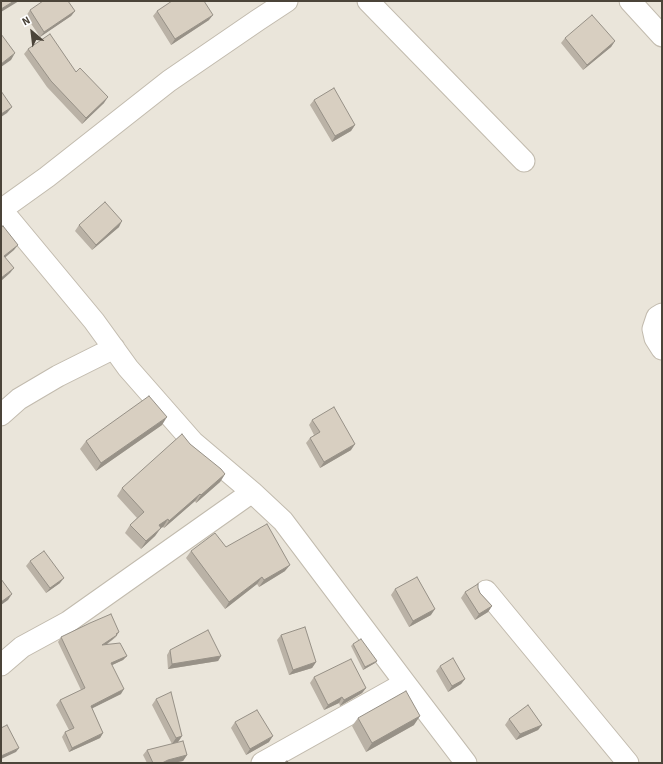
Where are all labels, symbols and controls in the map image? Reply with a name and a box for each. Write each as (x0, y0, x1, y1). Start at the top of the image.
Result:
north arrow (12, 12, 52, 52)
text: N (19, 13, 33, 29)

